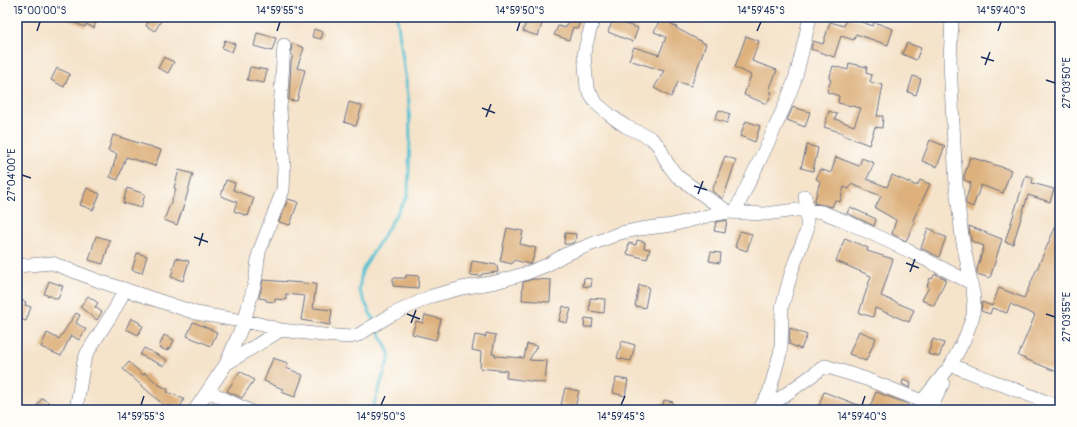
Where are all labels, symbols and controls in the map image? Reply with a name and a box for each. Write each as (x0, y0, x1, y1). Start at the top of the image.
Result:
text: 15°00'00"S (14, 5, 67, 17)
text: 14°59'55"S (256, 5, 304, 17)
text: 14°59'50"S (496, 5, 545, 17)
text: 14°59'45"S (737, 5, 785, 17)
text: 14°59'40"S (976, 5, 1026, 17)
text: 27°03'50"E (1061, 57, 1073, 109)
text: 27°04'00"E (6, 149, 18, 201)
text: 27°03'55"E (1061, 292, 1073, 342)
text: 14°59'55"S (117, 411, 165, 423)
text: 14°59'50"S (357, 411, 406, 423)
text: 14°59'45"S (597, 411, 645, 423)
text: 14°59'40"S (837, 411, 887, 423)

